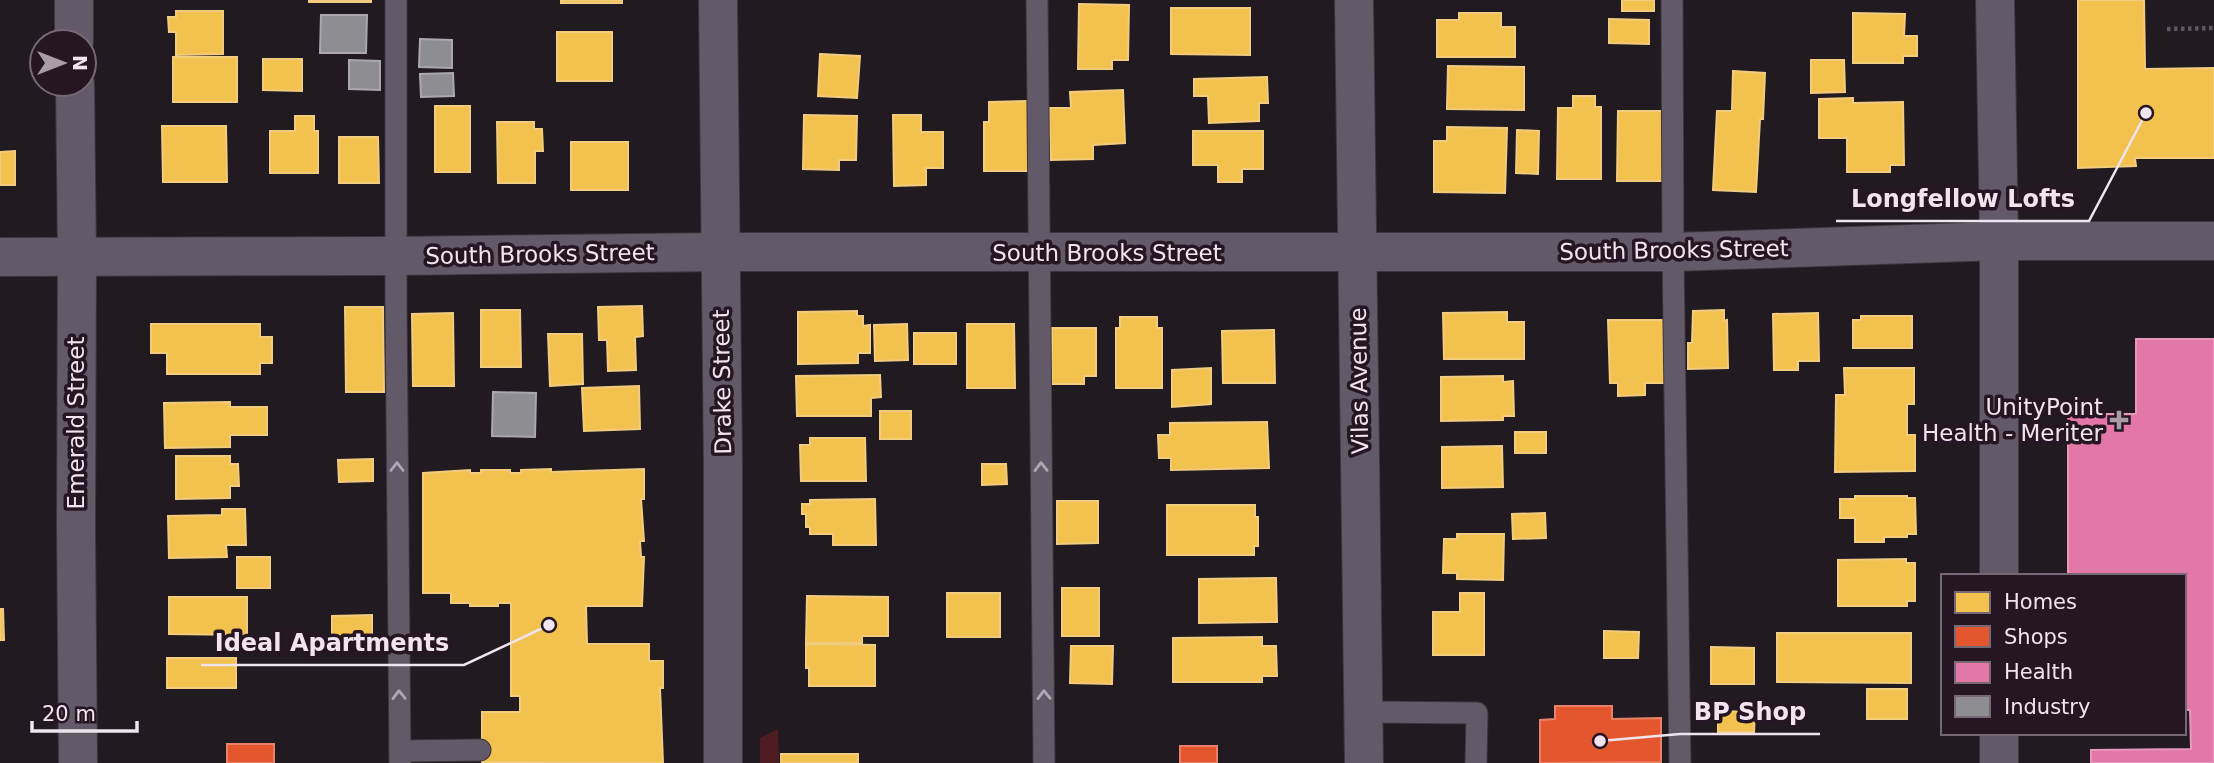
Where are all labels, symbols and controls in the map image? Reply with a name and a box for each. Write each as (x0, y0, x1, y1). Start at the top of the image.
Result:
north arrow (28, 28, 98, 98)
text: N (69, 55, 91, 71)
callout: Longfellow Lofts (1836, 176, 2089, 221)
text: Longfellow Lofts (1851, 185, 2075, 213)
street label: South Brooks Street (1559, 235, 1789, 265)
street label: South Brooks Street (425, 239, 655, 269)
street label: South Brooks Street (992, 240, 1222, 266)
street label: Vilas Avenue (1345, 307, 1373, 455)
street label: Drake Street (708, 309, 736, 455)
street label: Emerald Street (63, 337, 89, 509)
place label: UnityPoint Health - Meriter (1922, 394, 2104, 446)
marker: UnityPoint Health - Meriter (2109, 410, 2129, 430)
one-way arrow (389, 462, 405, 472)
one-way arrow (1033, 462, 1049, 472)
legend (1941, 574, 2186, 735)
text: Homes (2004, 590, 2077, 614)
callout: Ideal Apartments (201, 620, 464, 665)
text: Shops (2004, 625, 2068, 649)
text: Ideal Apartments (215, 629, 449, 657)
text: Health (2004, 660, 2073, 684)
one-way arrow (391, 689, 407, 700)
one-way arrow (1036, 689, 1052, 700)
callout: BP Shop (1680, 689, 1820, 734)
scale bar (32, 690, 136, 734)
text: Industry (2004, 695, 2090, 719)
text: BP Shop (1694, 698, 1806, 726)
text: 20 m (42, 702, 96, 726)

